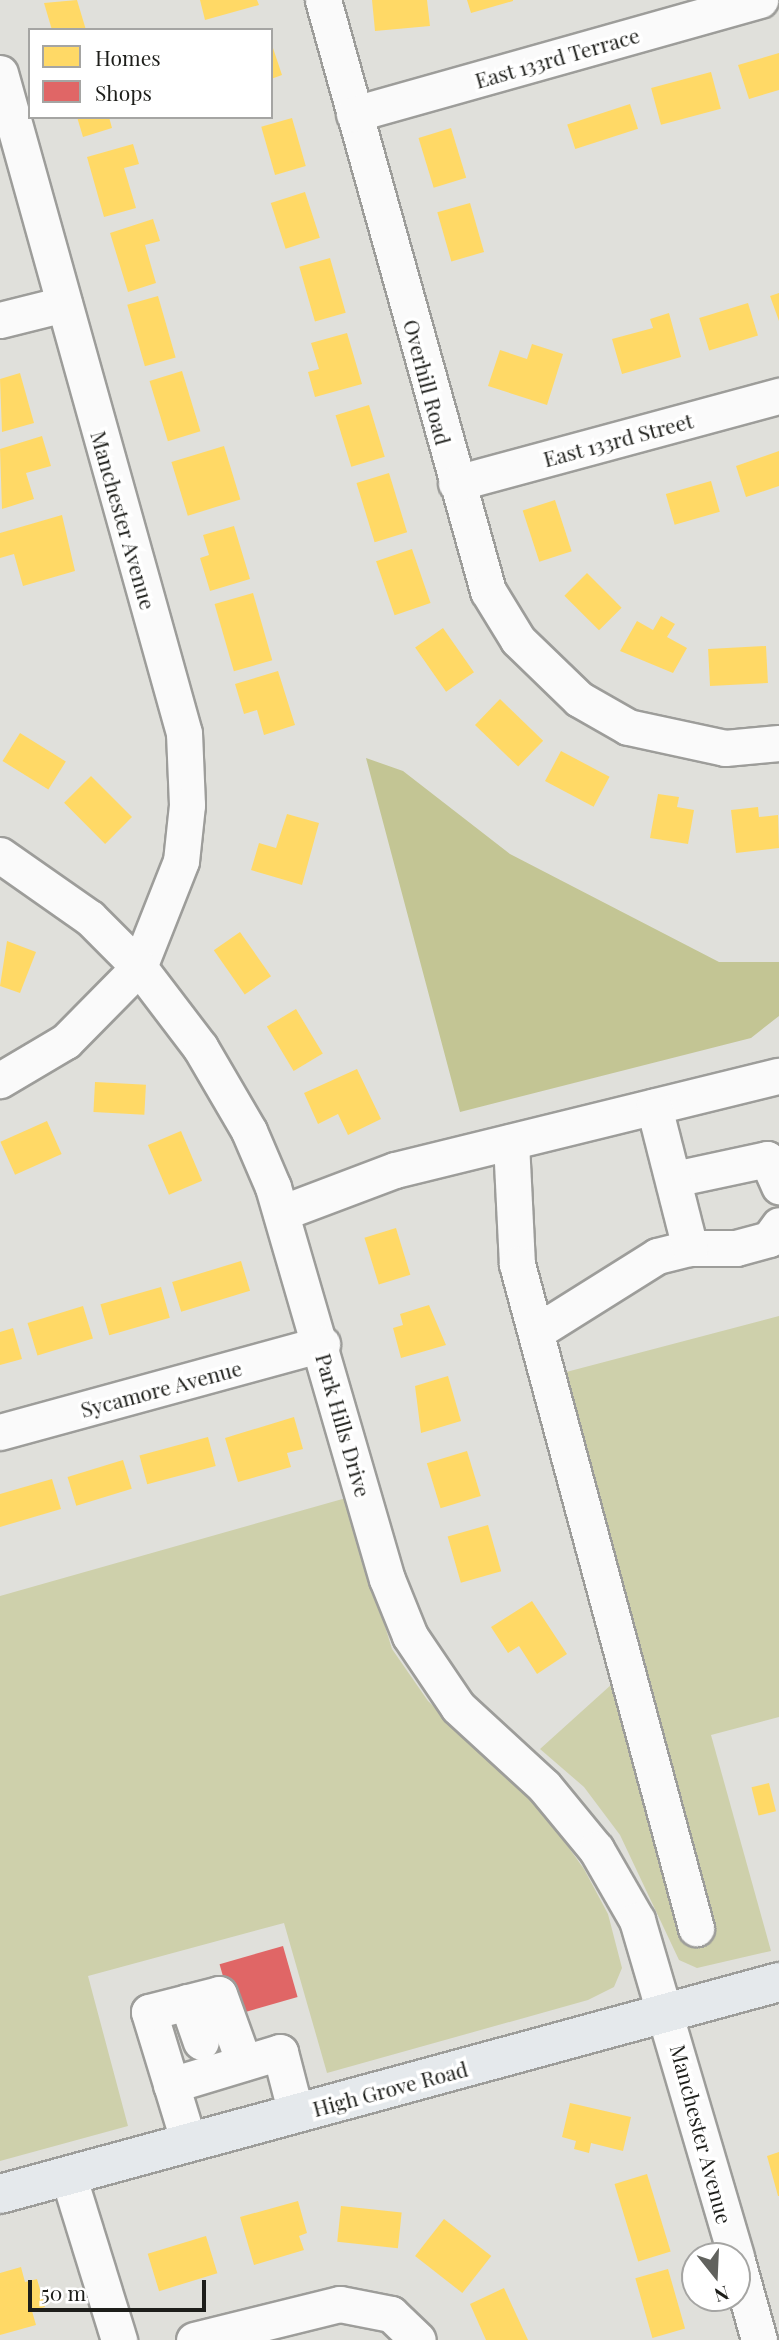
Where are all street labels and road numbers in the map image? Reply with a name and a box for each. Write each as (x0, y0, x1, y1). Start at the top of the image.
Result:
street label: East 133rd Terrace (471, 21, 643, 93)
street label: Overhill Road (399, 317, 457, 447)
street label: East 133rd Street (540, 407, 696, 471)
street label: Manchester Avenue (86, 427, 162, 613)
street label: Park Hills Drive (311, 1350, 377, 1500)
street label: Sycamore Avenue (77, 1354, 245, 1422)
street label: Manchester Avenue (666, 2041, 738, 2227)
street label: High Grove Road (310, 2055, 470, 2121)

